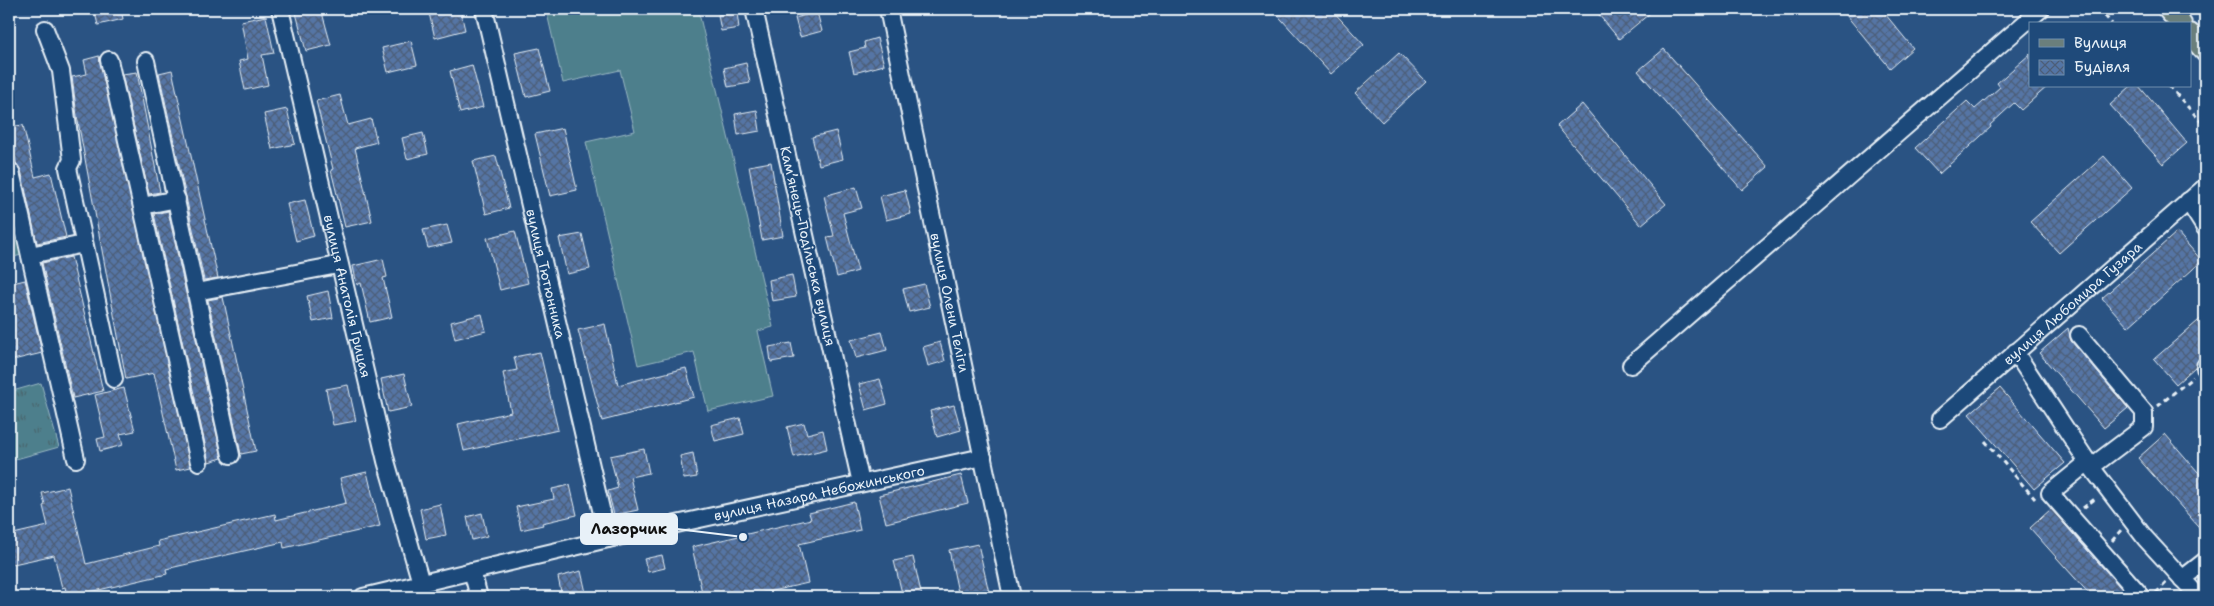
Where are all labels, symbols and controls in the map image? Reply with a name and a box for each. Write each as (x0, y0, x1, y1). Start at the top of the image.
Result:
legend (2029, 22, 2192, 88)
text: Вулиця (2074, 33, 2127, 53)
text: Будівля (2074, 57, 2130, 77)
street label: Камʼянець-Подільська вулиця (776, 144, 840, 348)
street label: вулиця Тютюнника (522, 207, 570, 341)
street label: вулиця Анатолія Грицая (320, 213, 375, 379)
street label: вулиця Олени Теліги (926, 231, 973, 374)
street label: вулиця Любомира Гузара (1999, 237, 2146, 369)
street label: вулиця Назара Небожинського (712, 461, 926, 525)
callout: Лазорчик (581, 514, 677, 544)
text: Лазорчик (591, 519, 668, 539)

